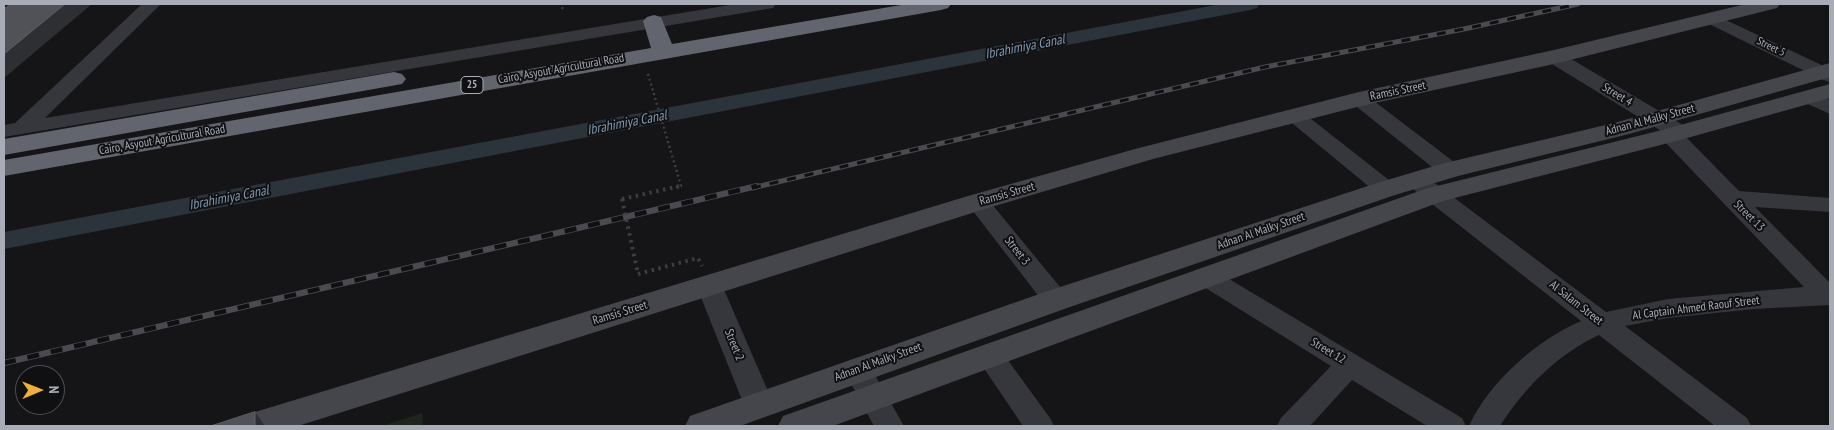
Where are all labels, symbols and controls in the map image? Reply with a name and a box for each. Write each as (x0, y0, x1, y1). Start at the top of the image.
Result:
water label: Ibrahimiya Canal (984, 31, 1066, 63)
street label: Street 5 (1755, 34, 1787, 60)
street label: Cairo, Asyout Agricultural Road (497, 51, 625, 87)
road number: 25 (461, 76, 483, 94)
street label: Ramsis Street (1369, 78, 1427, 104)
street label: Street 4 (1599, 80, 1635, 110)
street label: Adnan Al Malky Street (1604, 101, 1696, 139)
water label: Ibrahimiya Canal (586, 107, 668, 139)
street label: Cairo, Asyout Agricultural Road (98, 122, 226, 158)
street label: Ramsis Street (978, 179, 1036, 209)
water label: Ibrahimiya Canal (188, 182, 270, 214)
street label: Street 13 (1730, 197, 1768, 235)
street label: Adnan Al Malky Street (1215, 209, 1307, 253)
street label: Street 3 (1001, 234, 1033, 268)
street label: Al Salam Street (1546, 278, 1606, 328)
street label: Al Captain Ahmed Raouf Street (1632, 293, 1760, 323)
street label: Ramsis Street (591, 298, 649, 328)
street label: Street 2 (721, 327, 747, 363)
street label: Street 12 (1308, 335, 1348, 367)
street label: Adnan Al Malky Street (833, 340, 923, 384)
north arrow (15, 365, 65, 415)
text: N (45, 386, 63, 394)

